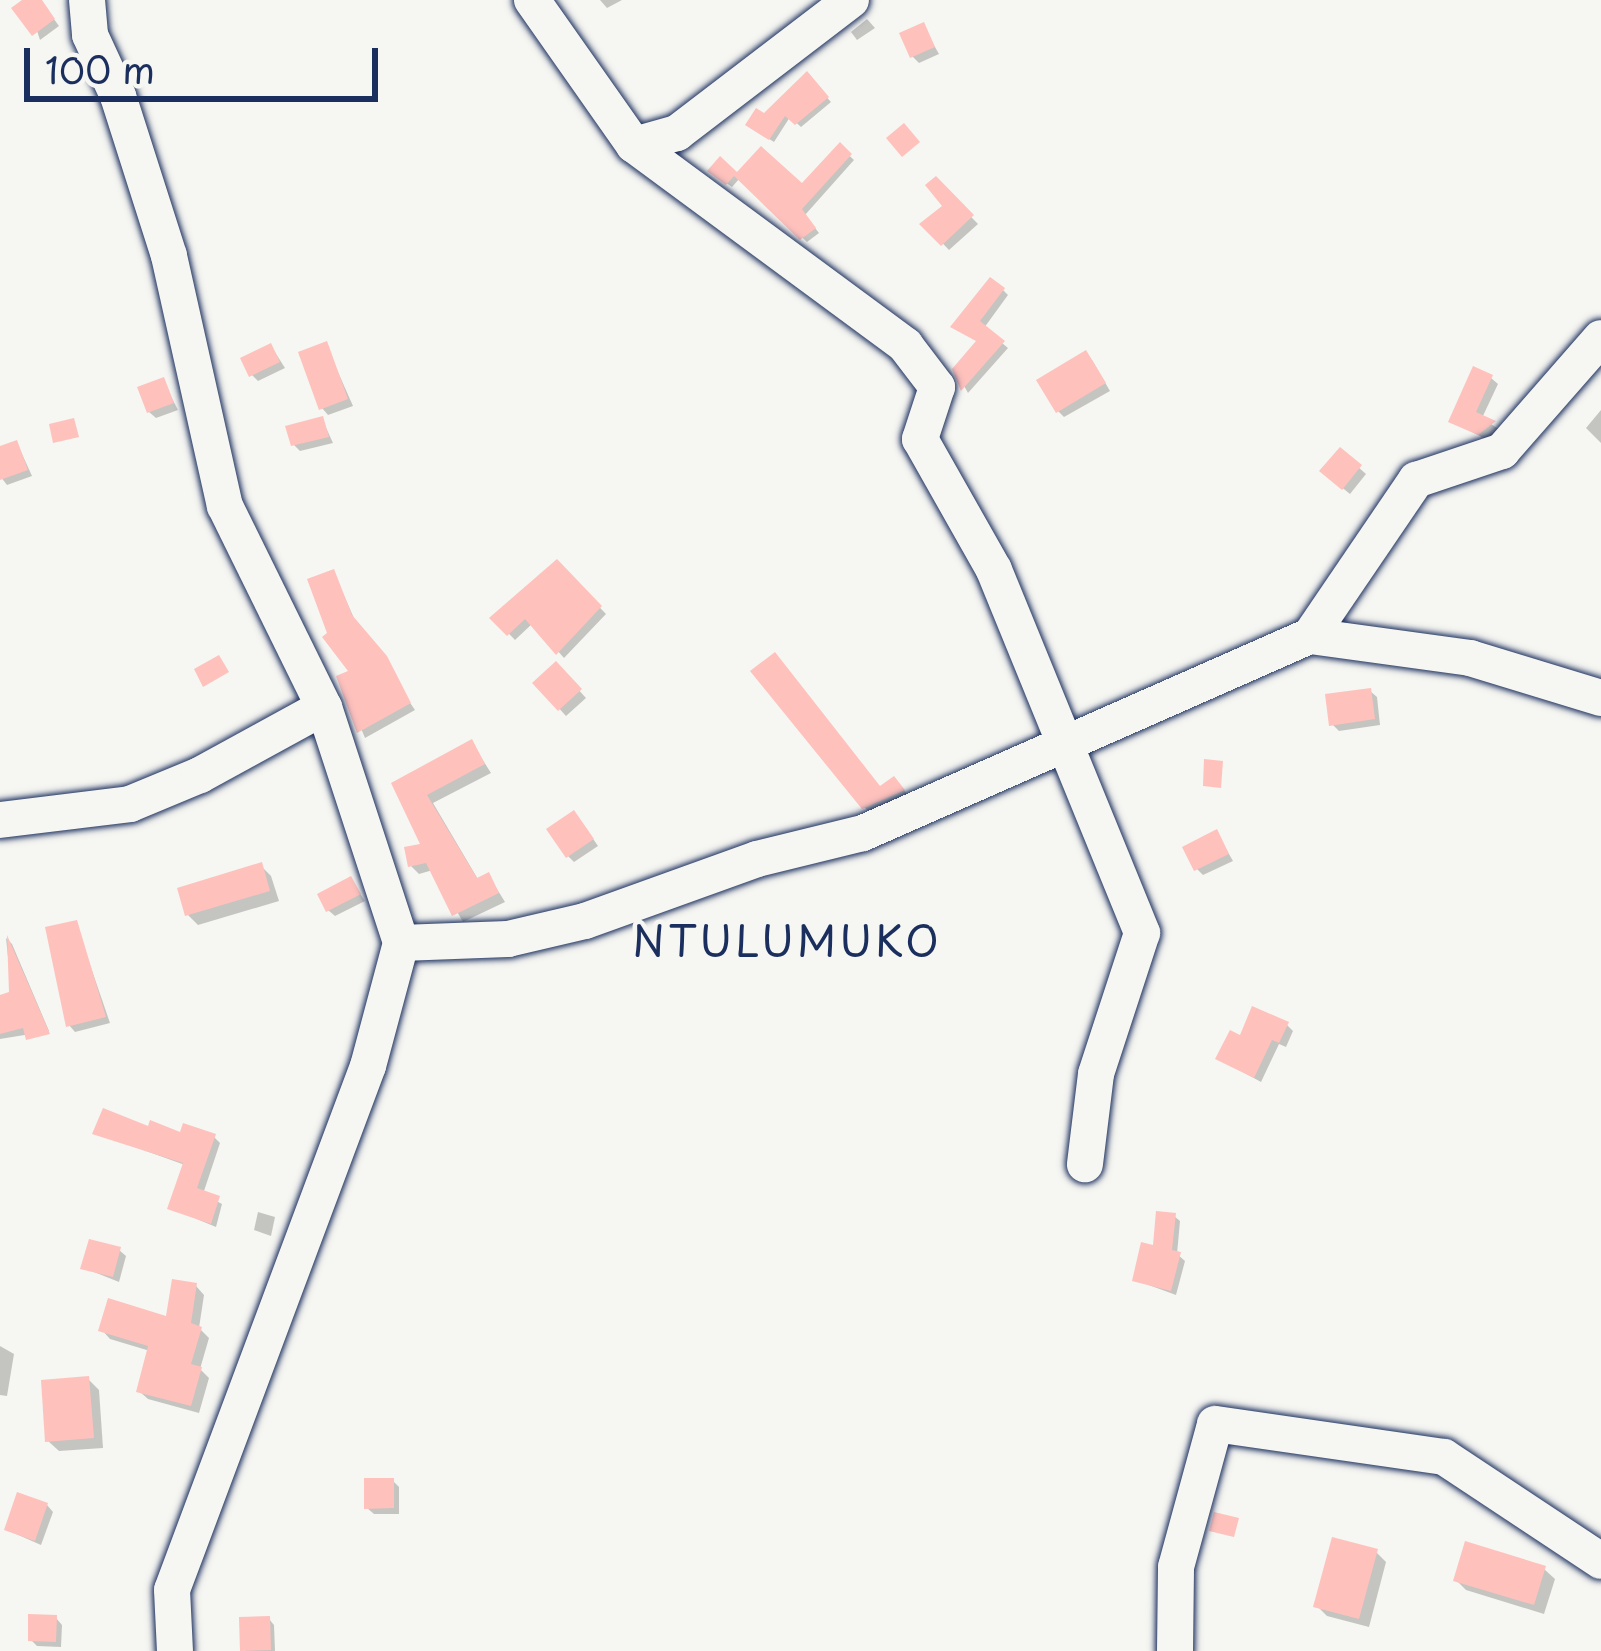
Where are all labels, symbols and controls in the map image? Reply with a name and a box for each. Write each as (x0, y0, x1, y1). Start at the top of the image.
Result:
scale bar (30, 24, 384, 98)
text: 100 m (45, 42, 155, 96)
district label: NTULUMUKO (634, 915, 940, 965)

